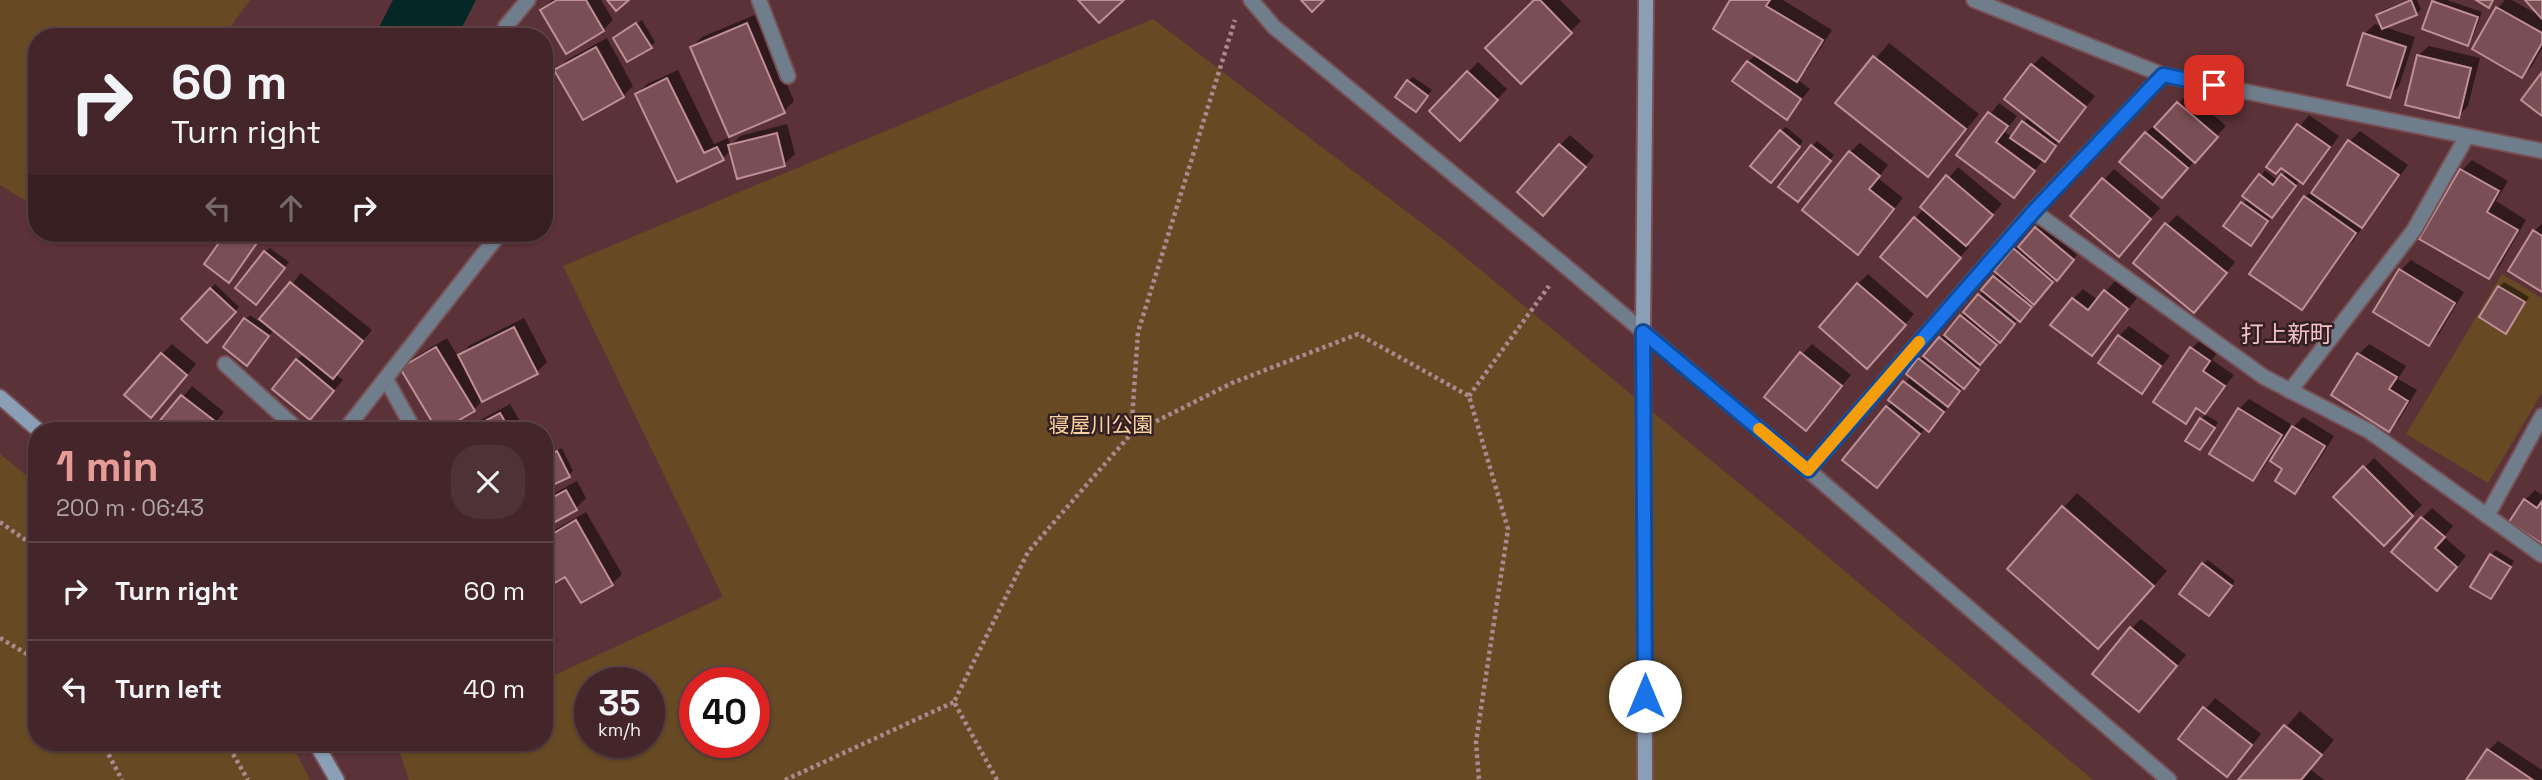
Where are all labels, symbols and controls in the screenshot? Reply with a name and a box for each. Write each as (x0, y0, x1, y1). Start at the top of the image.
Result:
text: 60 m (171, 51, 287, 113)
pin (2184, 55, 2244, 115)
icon: right (56, 56, 147, 147)
icon: arrive (2195, 66, 2233, 104)
text: Turn right (171, 112, 321, 152)
icon: left (199, 189, 237, 227)
icon: ahead (272, 189, 310, 227)
icon: right (345, 189, 383, 227)
district label: 打上新町 (2241, 319, 2333, 349)
park label: 寝屋川公園 (1049, 411, 1154, 438)
text: 1 min (56, 440, 159, 493)
button: close (451, 445, 525, 519)
text: 200 m · 06:43 (56, 493, 204, 523)
icon: right (56, 572, 94, 610)
text: Turn right (115, 574, 239, 608)
text: 60 m (463, 574, 525, 608)
position arrow (1608, 659, 1682, 733)
speed limit sign: 40 (679, 667, 770, 758)
icon: left (56, 670, 94, 708)
text: Turn left (115, 672, 222, 706)
text: 40 m (463, 672, 525, 706)
text: 35 (598, 681, 641, 725)
text: km/h (598, 718, 641, 741)

